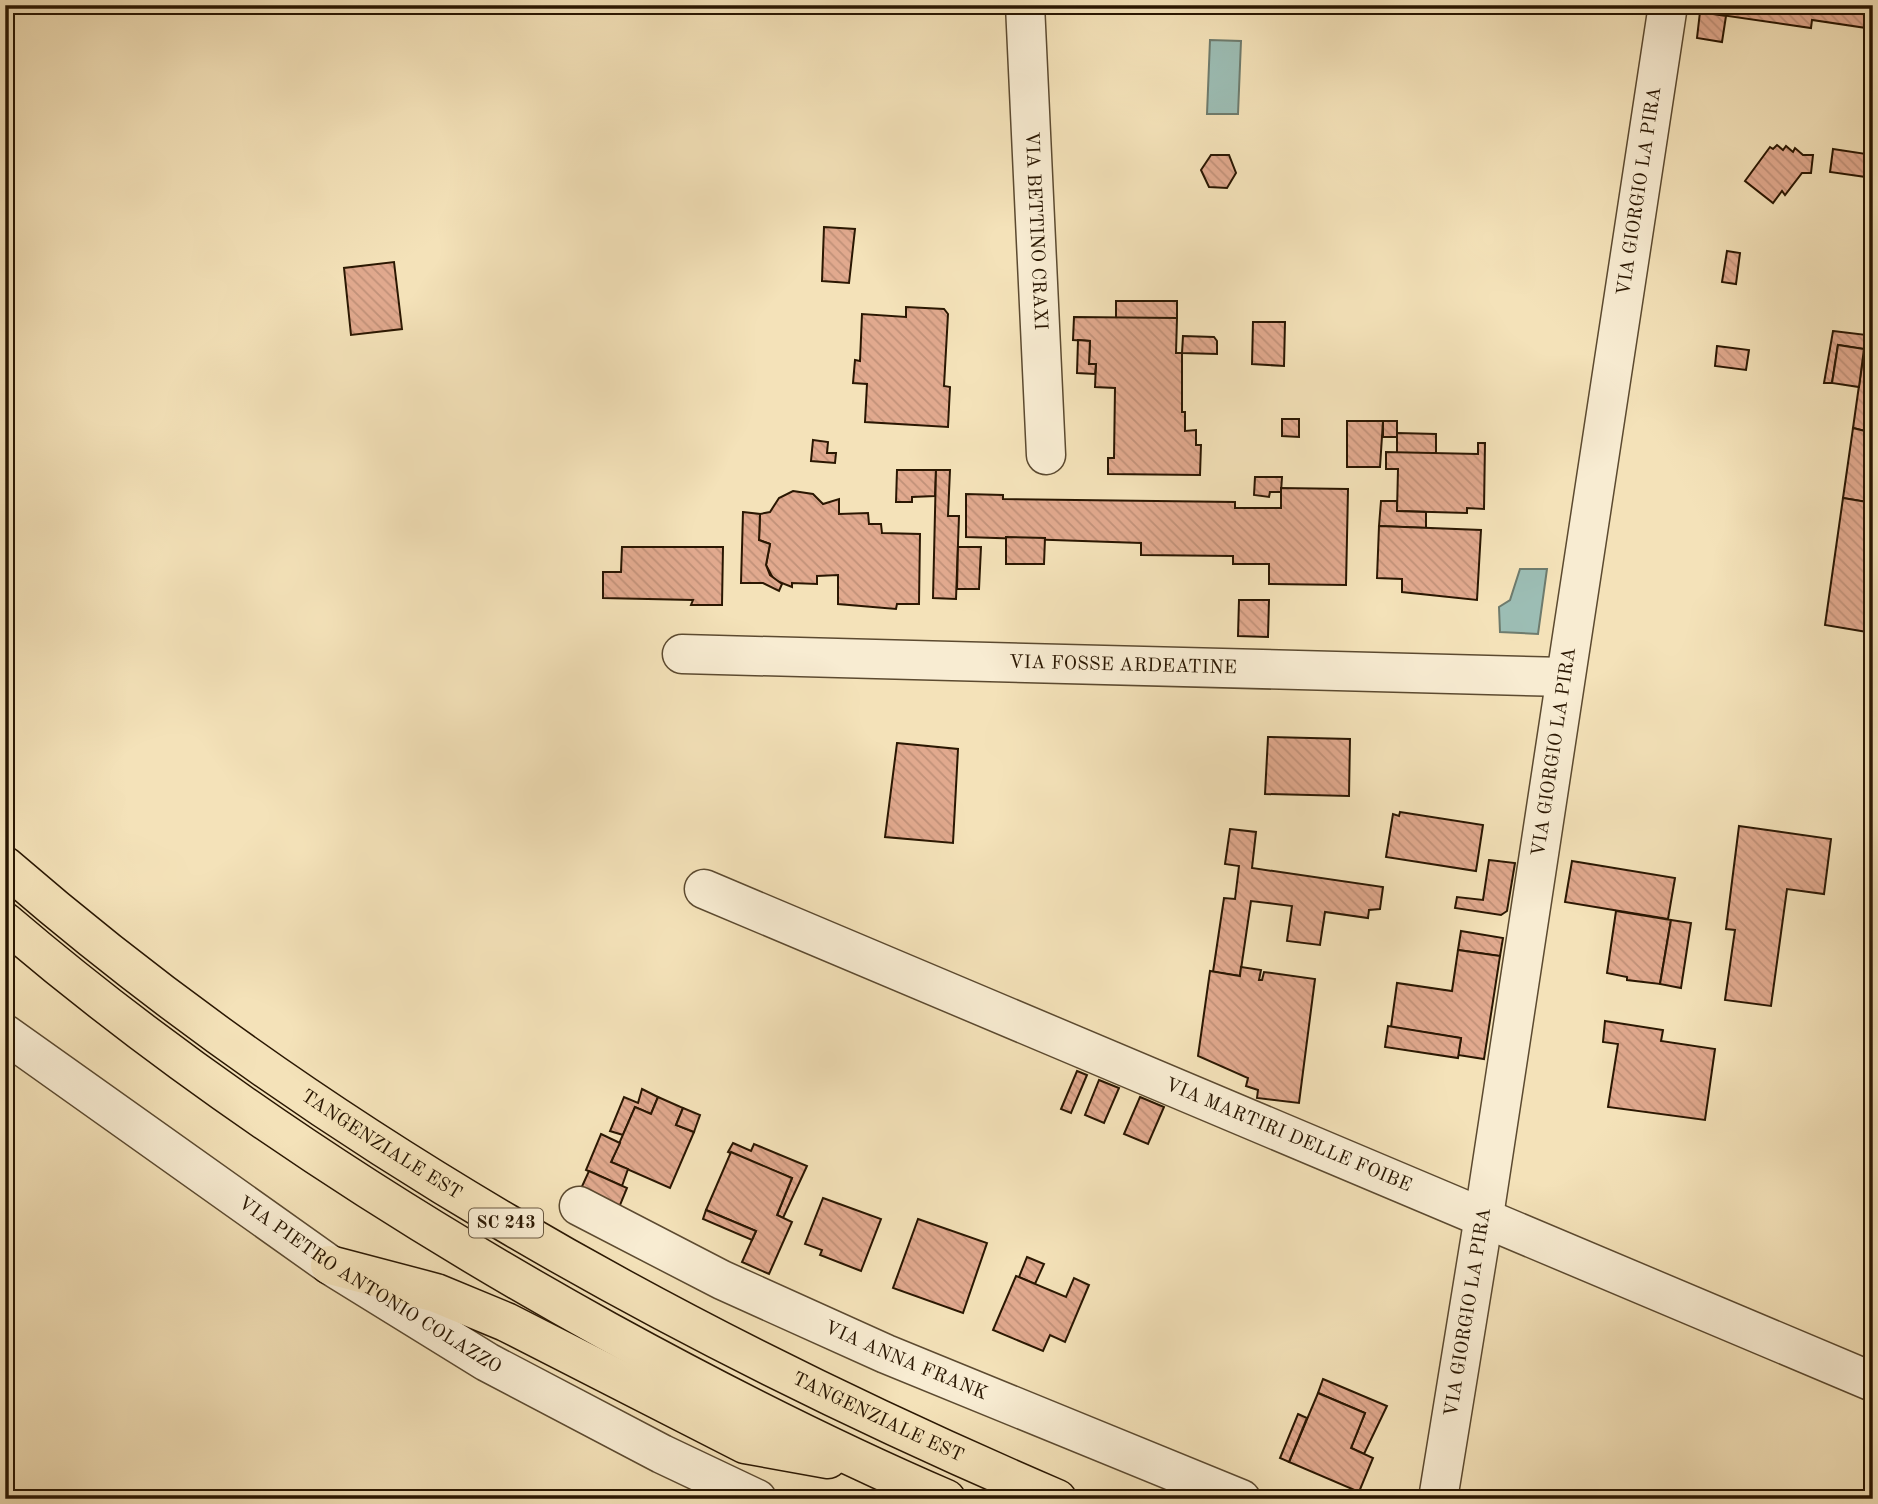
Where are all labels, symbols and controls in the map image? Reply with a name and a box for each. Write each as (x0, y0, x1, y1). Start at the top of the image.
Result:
street label: VIA GIORGIO LA PIRA (1614, 85, 1665, 297)
street label: VIA BETTINO CRAXI (1021, 131, 1050, 331)
street label: VIA GIORGIO LA PIRA (1529, 646, 1580, 858)
street label: VIA FOSSE ARDEATINE (1009, 653, 1237, 678)
street label: VIA MARTIRI DELLE FOIBE (1162, 1075, 1414, 1196)
street label: TANGENZIALE EST (298, 1087, 465, 1203)
street label: VIA PIETRO ANTONIO COLAZZO (234, 1193, 504, 1377)
street label: VIA GIORGIO LA PIRA (1442, 1206, 1495, 1418)
road number: SC 243 (469, 1208, 543, 1238)
street label: VIA ANNA FRANK (821, 1318, 990, 1404)
street label: TANGENZIALE EST (789, 1369, 966, 1466)

